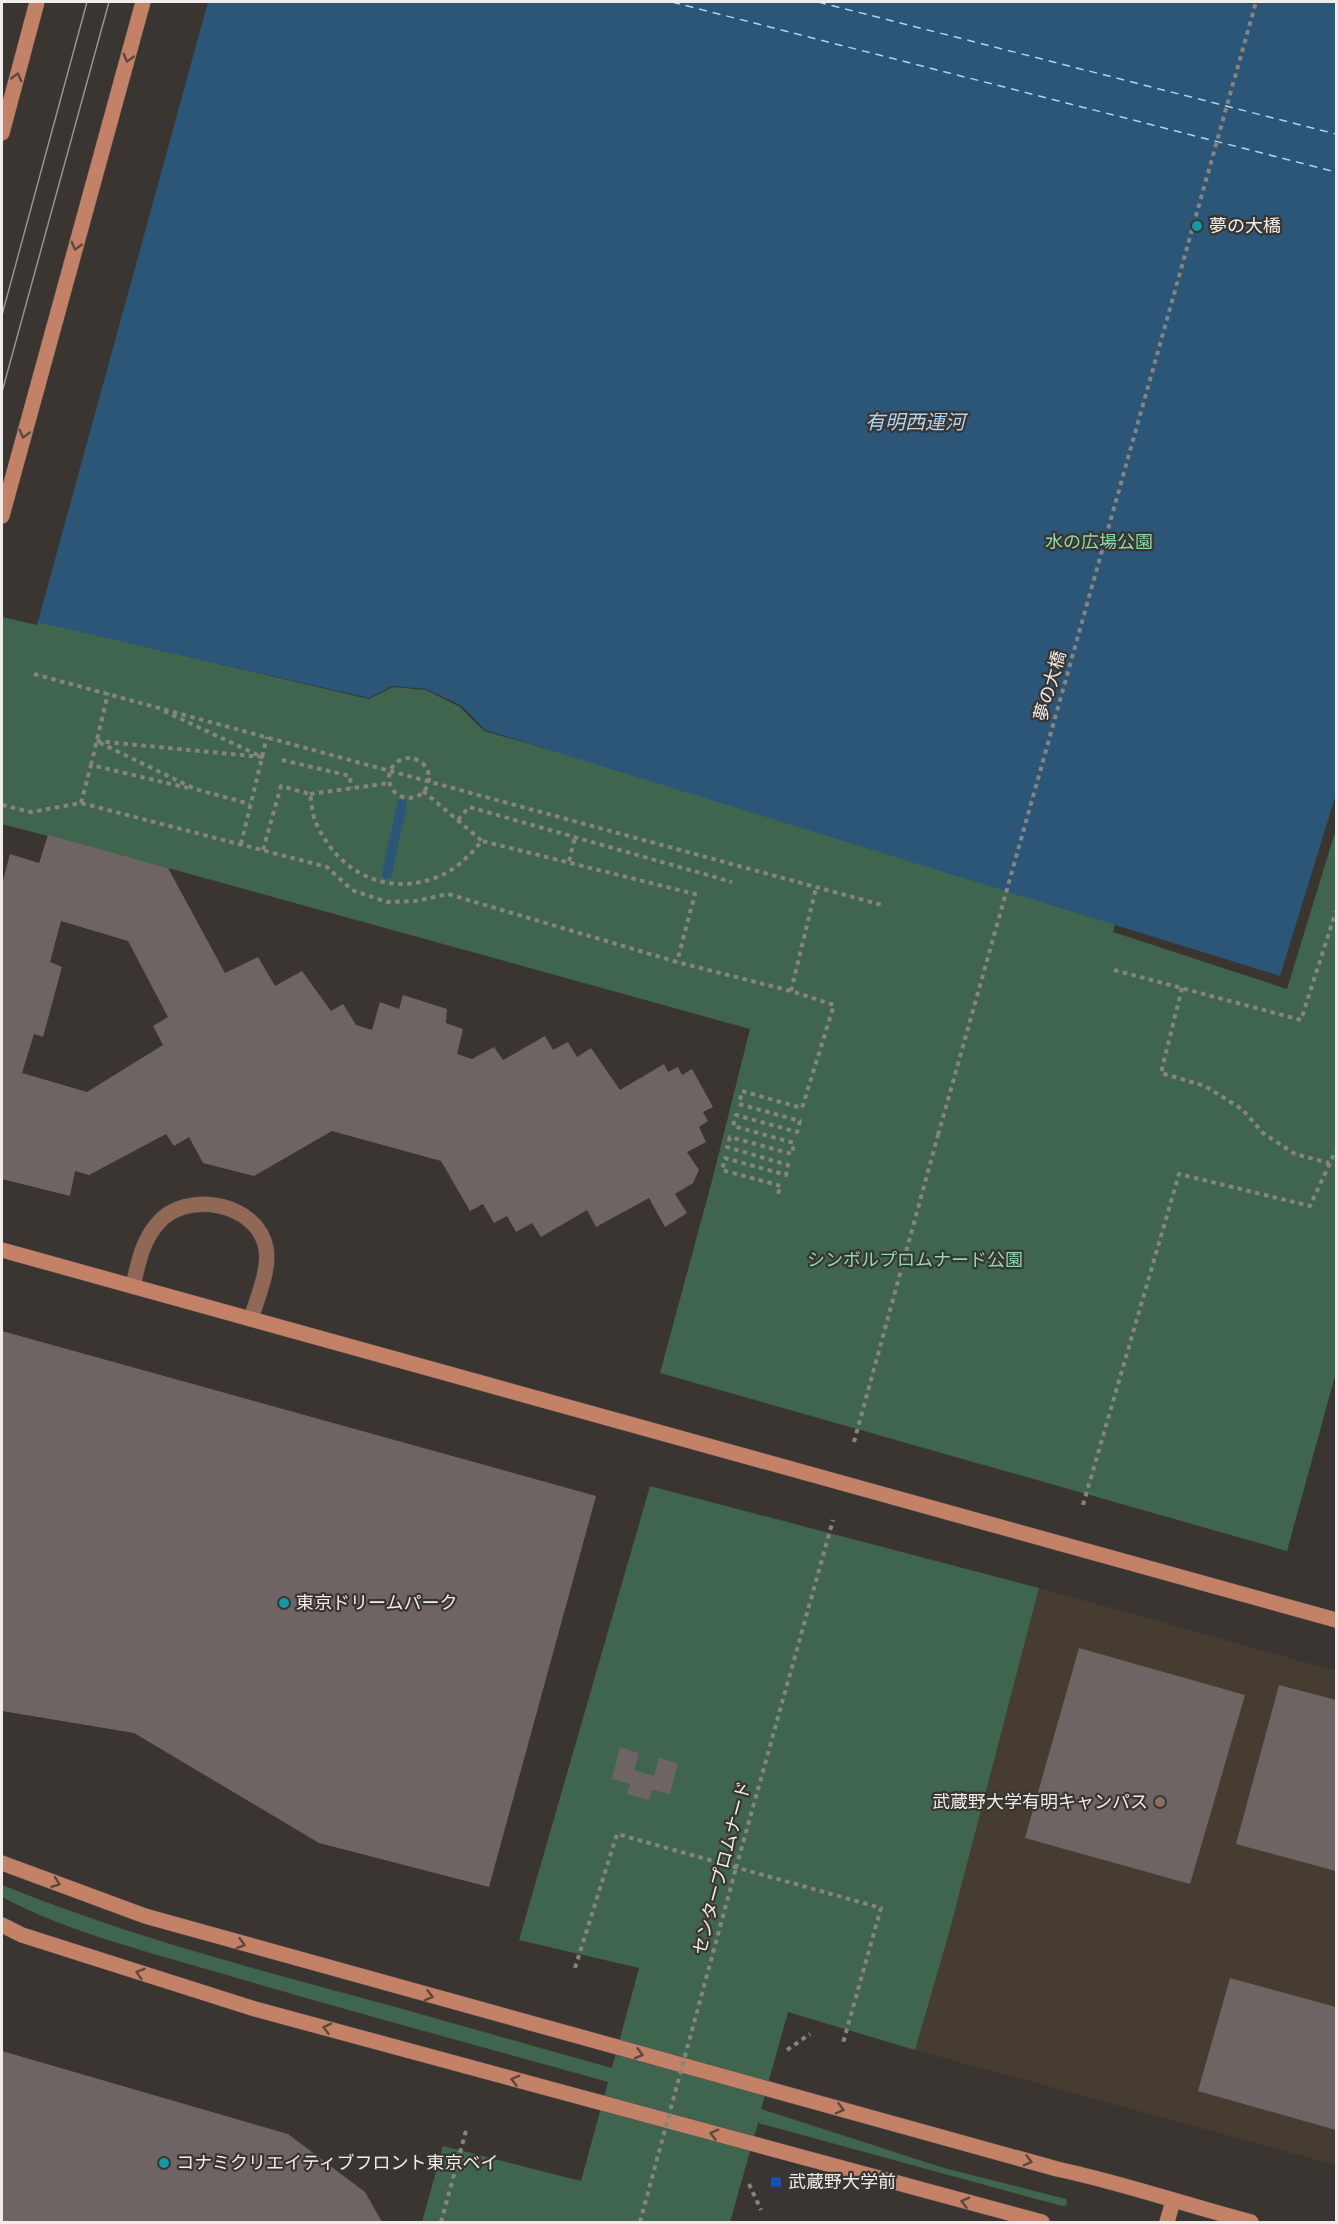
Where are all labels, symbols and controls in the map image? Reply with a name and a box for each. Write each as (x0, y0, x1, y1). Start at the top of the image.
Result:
one-way arrow (123, 52, 135, 63)
one-way arrow (10, 72, 22, 83)
place label: 夢の大橋 (1209, 216, 1281, 239)
marker: 夢の大橋 (1190, 219, 1204, 233)
one-way arrow (71, 240, 83, 251)
water label: 有明西運河 (865, 411, 969, 437)
one-way arrow (19, 428, 31, 439)
park label: 水の広場公園 (1045, 532, 1153, 555)
street label: 夢の大橋 (1030, 649, 1072, 724)
park label: シンボルプロムナード公園 (807, 1250, 1023, 1273)
place label: 東京ドリームパーク (296, 1593, 457, 1616)
marker: 東京ドリームパーク (277, 1596, 291, 1610)
street label: センタープロムナード (689, 1779, 758, 1958)
place label: 武蔵野大学有明キャンパス (932, 1792, 1148, 1815)
marker: 武蔵野大学有明キャンパス (1153, 1795, 1167, 1809)
one-way arrow (50, 1876, 61, 1889)
one-way arrow (236, 1937, 246, 1949)
one-way arrow (135, 1967, 146, 1980)
one-way arrow (423, 1989, 434, 2001)
one-way arrow (322, 2023, 332, 2036)
one-way arrow (633, 2047, 644, 2059)
one-way arrow (510, 2075, 521, 2087)
one-way arrow (834, 2102, 845, 2114)
one-way arrow (709, 2128, 719, 2141)
place label: コナミクリエイティブフロント東京ベイ (176, 2153, 499, 2176)
one-way arrow (1022, 2154, 1033, 2166)
marker: コナミクリエイティブフロント東京ベイ (157, 2156, 171, 2170)
place label: 武蔵野大学前 (788, 2172, 896, 2195)
marker: 武蔵野大学前 (769, 2175, 783, 2189)
one-way arrow (960, 2196, 970, 2209)

